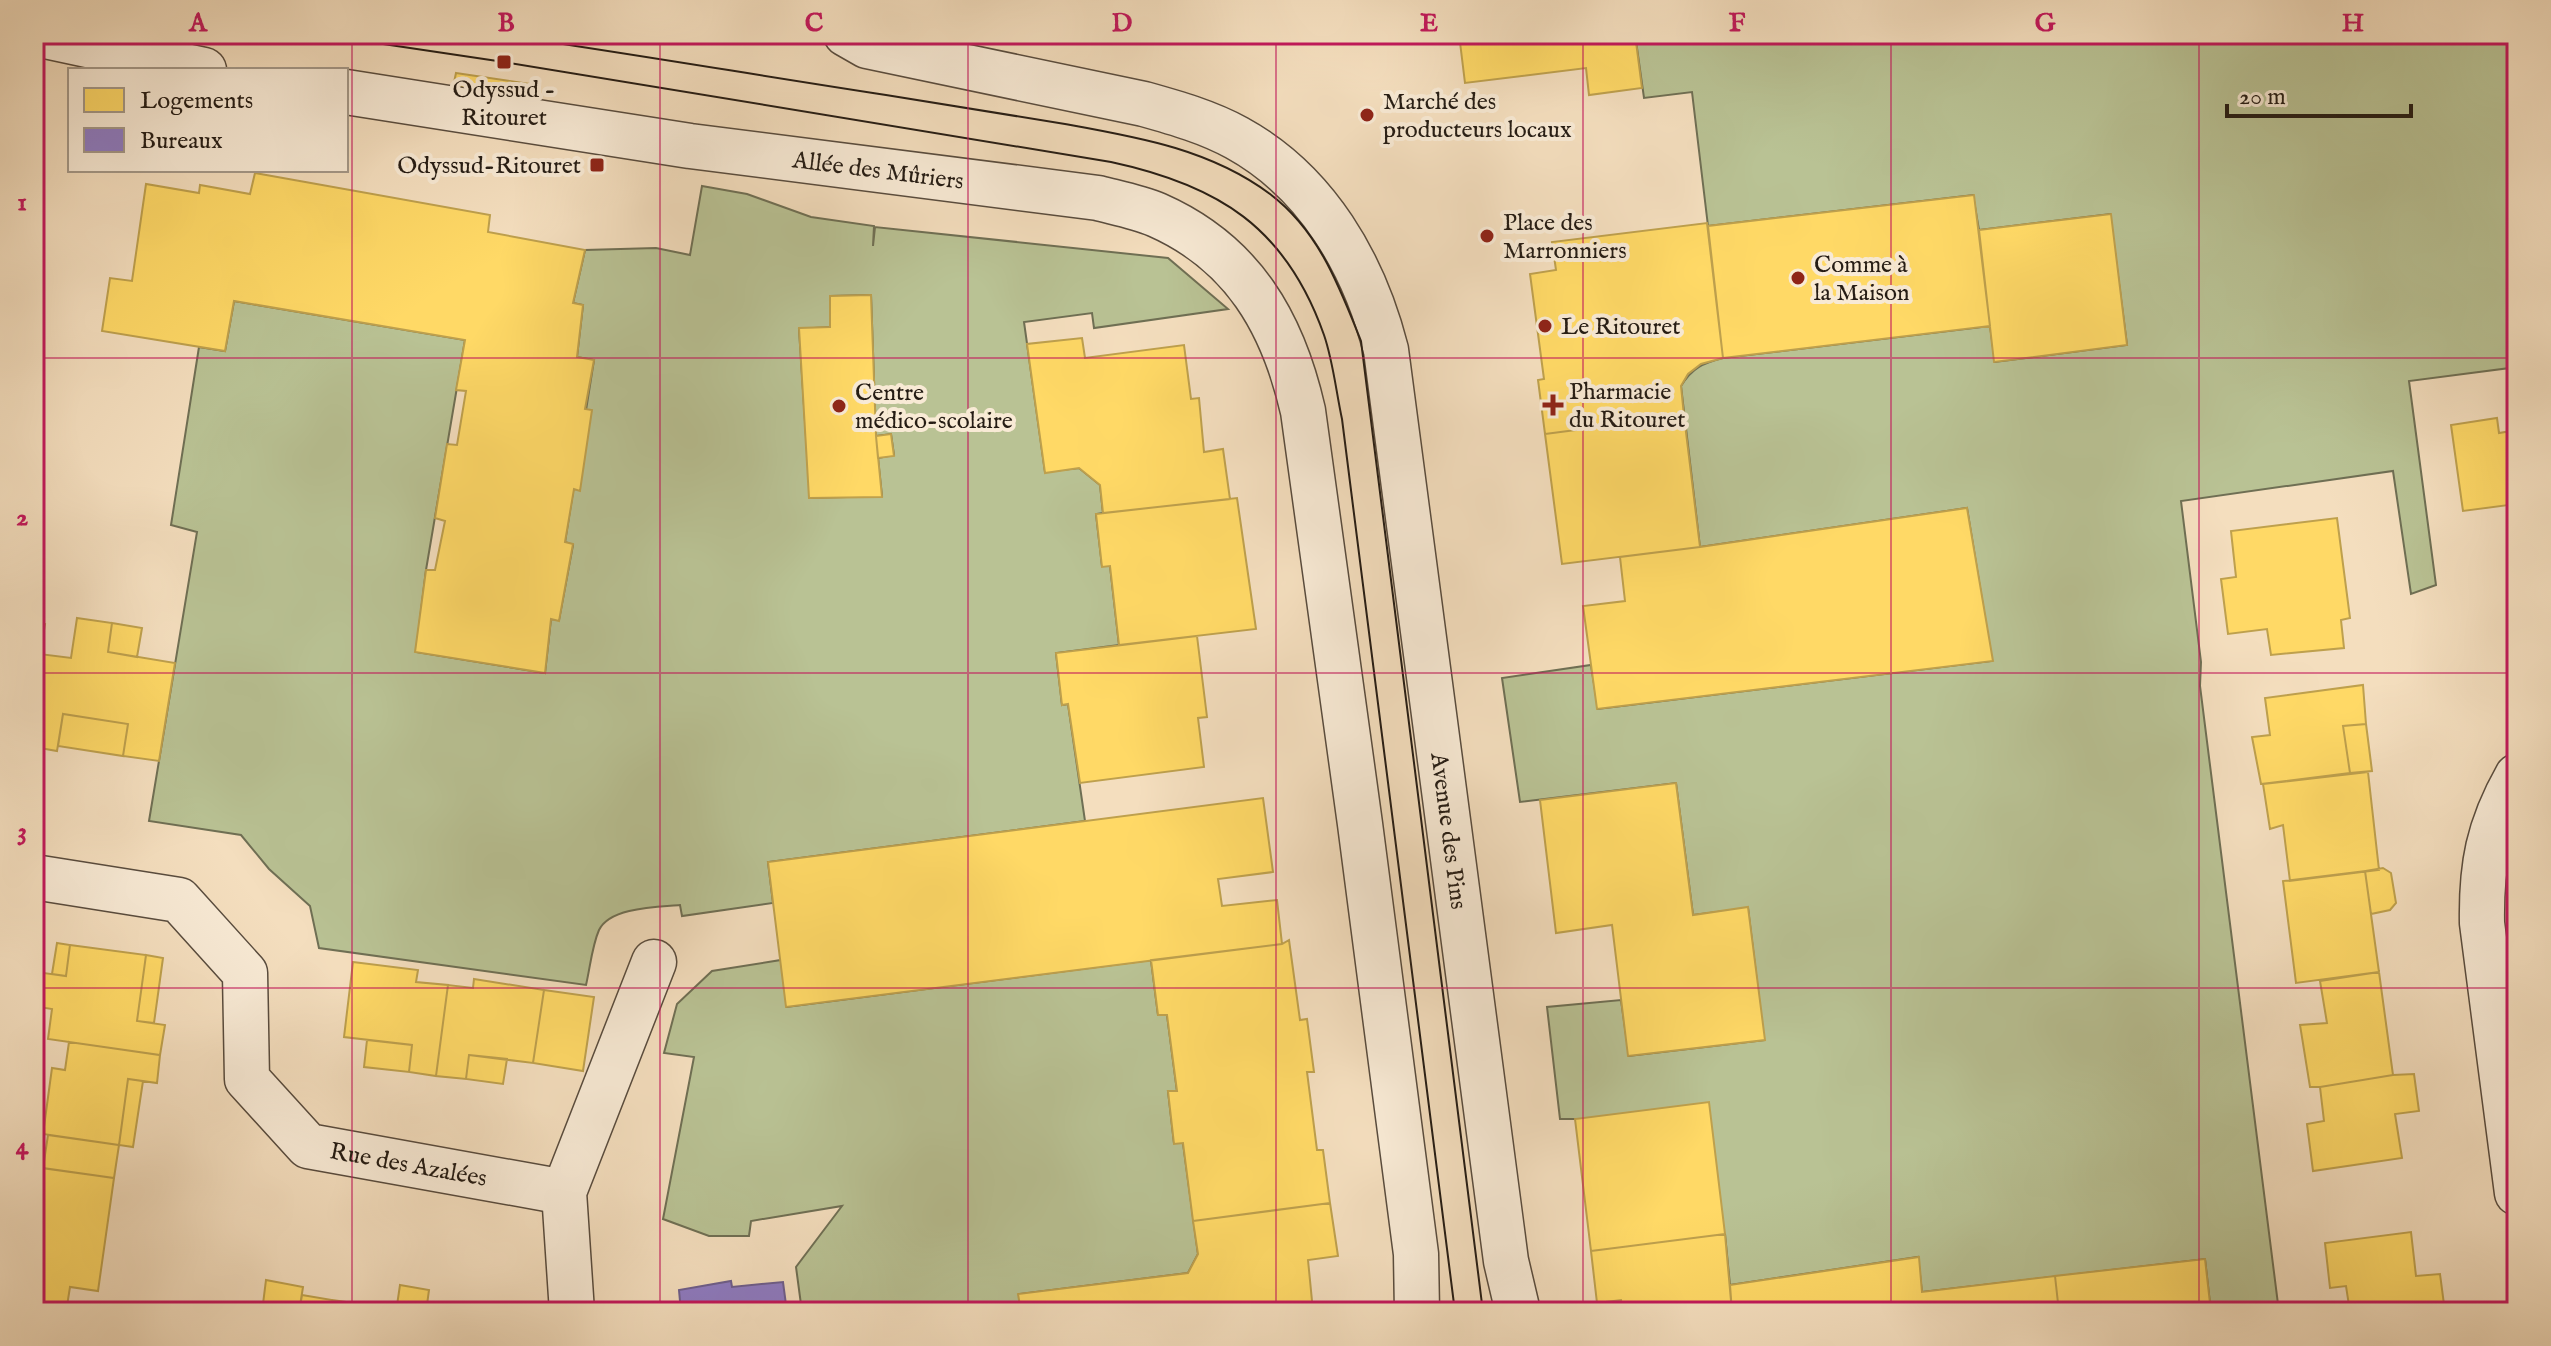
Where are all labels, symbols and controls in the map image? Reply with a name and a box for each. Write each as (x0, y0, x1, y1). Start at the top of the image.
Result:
text: A (188, 7, 208, 40)
text: B (497, 7, 515, 40)
text: C (805, 7, 824, 40)
text: D (1112, 7, 1133, 40)
text: E (1420, 7, 1438, 40)
text: F (1729, 7, 1746, 40)
text: G (2035, 7, 2056, 40)
text: H (2342, 7, 2364, 40)
marker: Odyssud - Ritouret (495, 53, 513, 71)
legend (68, 68, 348, 172)
scale bar (2227, 68, 2411, 118)
place label: Odyssud - Ritouret (453, 75, 555, 134)
text: 20 m (2239, 82, 2286, 113)
text: Logements (140, 86, 253, 117)
place label: Marché des producteurs locaux (1383, 87, 1572, 146)
marker: Marché des producteurs locaux (1358, 106, 1376, 124)
text: Bureaux (140, 126, 223, 157)
street label: Allée des Mûriers (790, 145, 965, 198)
place label: Odyssud-Ritouret (397, 151, 581, 182)
marker: Odyssud-Ritouret (588, 156, 606, 174)
text: 1 (17, 186, 27, 219)
place label: Place des Marronniers (1503, 208, 1627, 267)
marker: Place des Marronniers (1478, 227, 1496, 245)
place label: Comme à la Maison (1814, 250, 1910, 309)
marker: Comme à la Maison (1789, 269, 1807, 287)
place label: Le Ritouret (1561, 312, 1681, 343)
marker: Le Ritouret (1536, 317, 1554, 335)
place label: Pharmacie du Ritouret (1569, 377, 1686, 436)
place label: Centre médico-scolaire (855, 378, 1013, 437)
marker: Pharmacie du Ritouret (1544, 396, 1562, 414)
marker: Centre médico-scolaire (830, 397, 848, 415)
text: 2 (16, 501, 28, 534)
street label: Avenue des Pins (1422, 750, 1474, 911)
text: 3 (17, 815, 27, 848)
text: 4 (16, 1130, 30, 1163)
street label: Rue des Azalées (327, 1136, 489, 1195)

